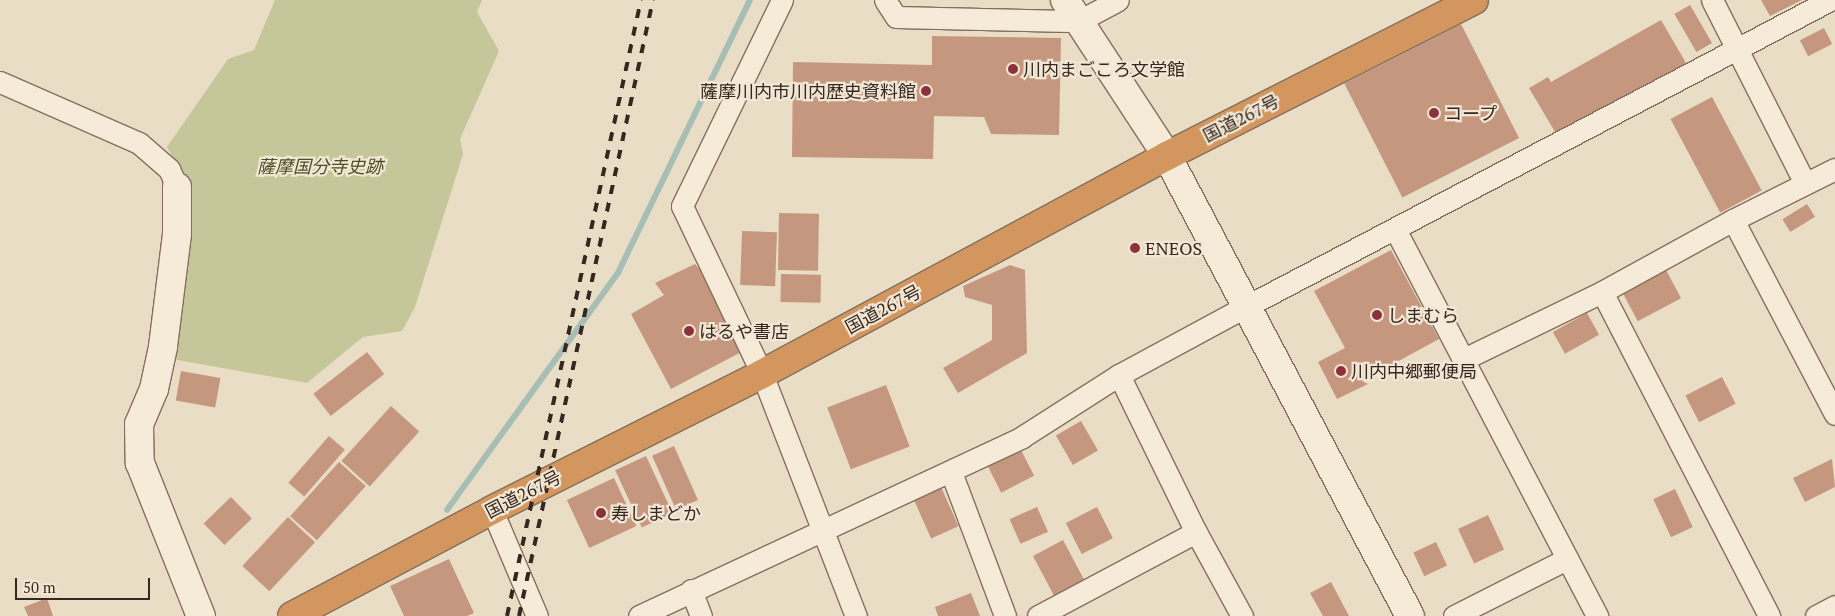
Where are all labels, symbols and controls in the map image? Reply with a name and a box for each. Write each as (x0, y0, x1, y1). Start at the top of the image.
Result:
place label: 川内まごころ文学館 (1023, 58, 1185, 80)
marker: 川内まごころ文学館 (1007, 63, 1019, 75)
place label: 薩摩川内市川内歴史資料館 (700, 80, 916, 102)
marker: 薩摩川内市川内歴史資料館 (920, 85, 932, 97)
street label: 国道267号 (1199, 90, 1283, 146)
place label: コープ (1444, 102, 1498, 124)
marker: コープ (1428, 107, 1440, 119)
park label: 薩摩国分寺史跡 (257, 155, 383, 177)
place label: ENEOS (1145, 237, 1202, 259)
marker: ENEOS (1129, 242, 1141, 254)
street label: 国道267号 (841, 280, 925, 338)
place label: しまむら (1387, 304, 1459, 326)
marker: しまむら (1371, 309, 1383, 321)
place label: はるや書店 (699, 320, 789, 342)
marker: はるや書店 (683, 325, 695, 337)
place label: 川内中郷郵便局 (1351, 360, 1477, 382)
marker: 川内中郷郵便局 (1335, 365, 1347, 377)
street label: 国道267号 (481, 466, 565, 522)
place label: 寿しまどか (611, 502, 701, 524)
marker: 寿しまどか (595, 507, 607, 519)
scale bar (18, 568, 152, 600)
text: 50 m (23, 577, 56, 597)

